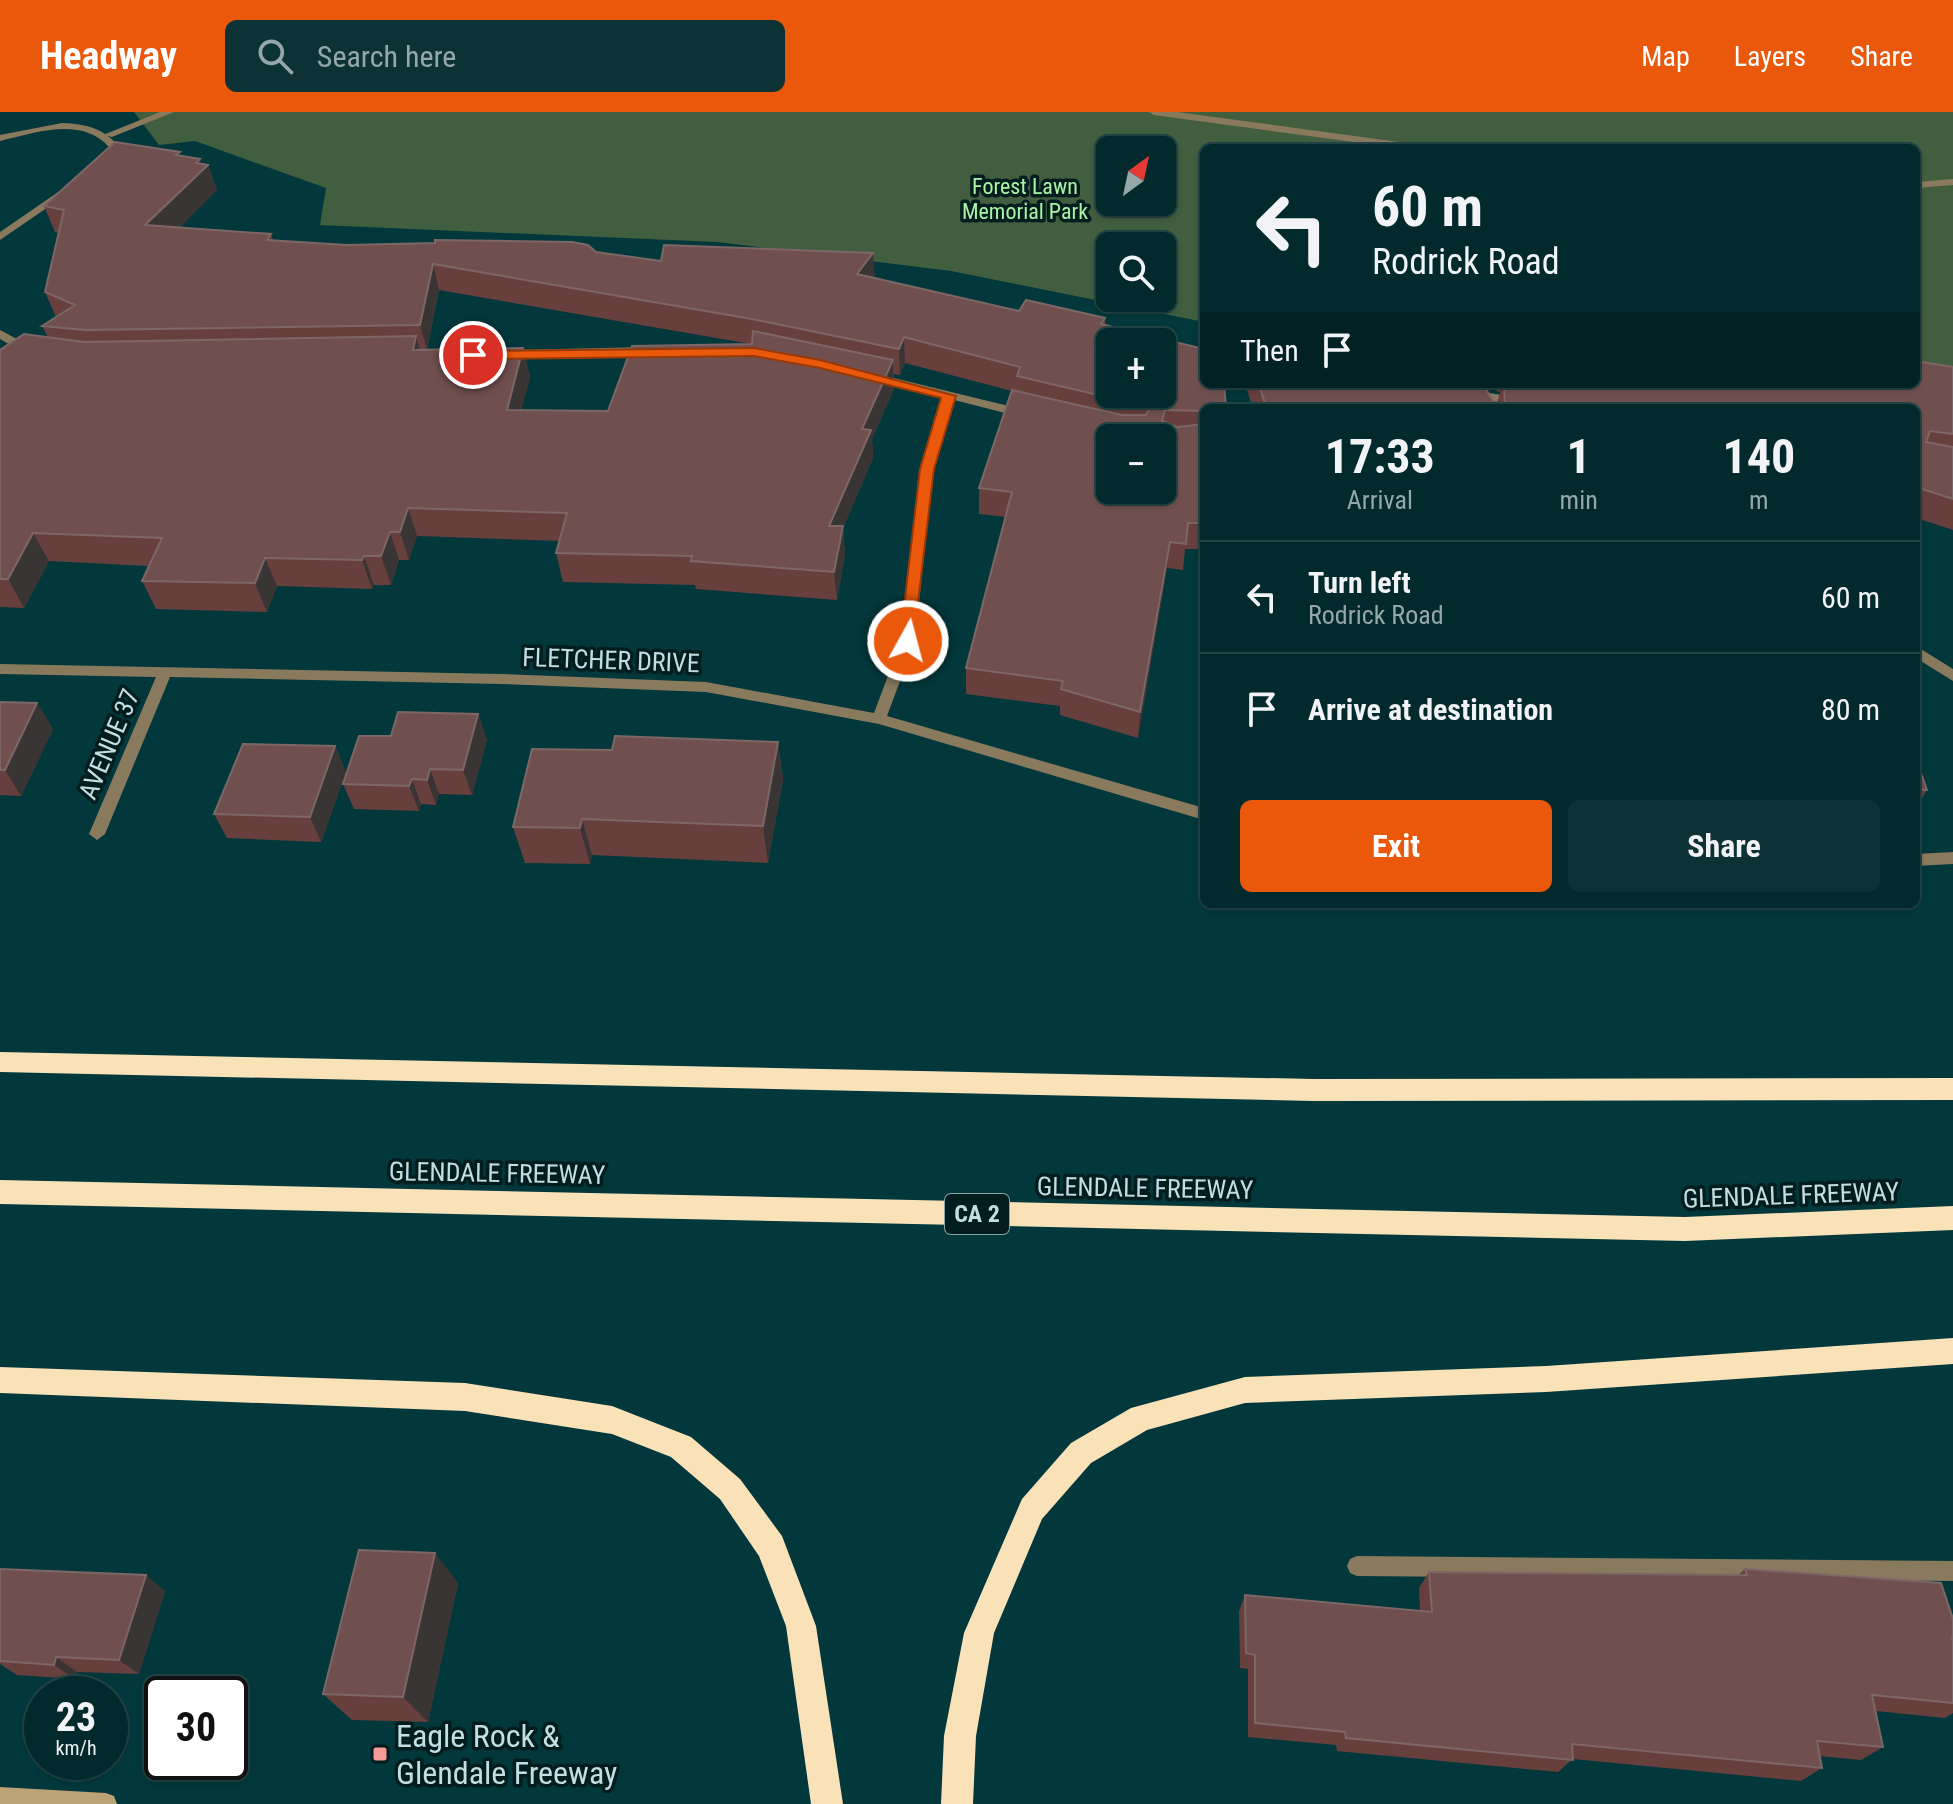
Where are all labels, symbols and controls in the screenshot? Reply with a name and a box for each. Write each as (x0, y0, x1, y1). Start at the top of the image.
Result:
search box (225, 20, 785, 92)
text: Headway (40, 34, 177, 78)
icon: search (253, 34, 297, 78)
text: Search here (317, 39, 456, 74)
text: Map (1641, 40, 1690, 73)
text: Layers (1734, 40, 1806, 73)
text: Share (1850, 40, 1913, 73)
north arrow (1096, 136, 1176, 216)
map controls (1096, 136, 1176, 504)
park label: Forest Lawn Memorial Park (962, 174, 1088, 224)
text: 60 m (1372, 174, 1483, 240)
icon: left (1240, 176, 1344, 280)
button: search (1096, 232, 1176, 312)
text: Rodrick Road (1372, 241, 1560, 283)
pin (439, 321, 507, 389)
button: + (1096, 328, 1176, 408)
icon: arrive (1315, 328, 1359, 372)
icon: arrive (451, 333, 495, 377)
text: Then (1240, 333, 1299, 368)
button: − (1096, 424, 1176, 504)
text: 17:33 (1325, 428, 1435, 485)
text: 1 (1567, 428, 1591, 485)
text: 140 (1722, 428, 1795, 485)
text: Arrival (1347, 485, 1413, 515)
text: min (1560, 485, 1598, 515)
text: m (1749, 485, 1769, 515)
text: Turn left (1308, 565, 1411, 600)
icon: left (1240, 575, 1284, 619)
text: 60 m (1821, 580, 1880, 615)
position arrow (866, 599, 950, 683)
text: Rodrick Road (1308, 600, 1444, 630)
street label: FLETCHER DRIVE (522, 642, 700, 678)
street label: AVENUE 37 (72, 684, 146, 804)
icon: arrive (1240, 687, 1284, 731)
text: Arrive at destination (1308, 692, 1553, 727)
text: 80 m (1821, 692, 1880, 727)
button: Exit (1240, 800, 1552, 892)
button: Share (1568, 800, 1880, 892)
street label: GLENDALE FREEWAY (389, 1156, 606, 1190)
street label: GLENDALE FREEWAY (1037, 1171, 1254, 1205)
street label: GLENDALE FREEWAY (1682, 1176, 1900, 1214)
road number: CA 2 (945, 1194, 1009, 1234)
speed limit sign: 30 (144, 1676, 248, 1780)
text: 23 (56, 1694, 96, 1741)
place label: Eagle Rock & Glendale Freeway (396, 1717, 617, 1792)
text: km/h (55, 1736, 97, 1760)
marker: Eagle Rock & Glendale Freeway (371, 1745, 389, 1763)

